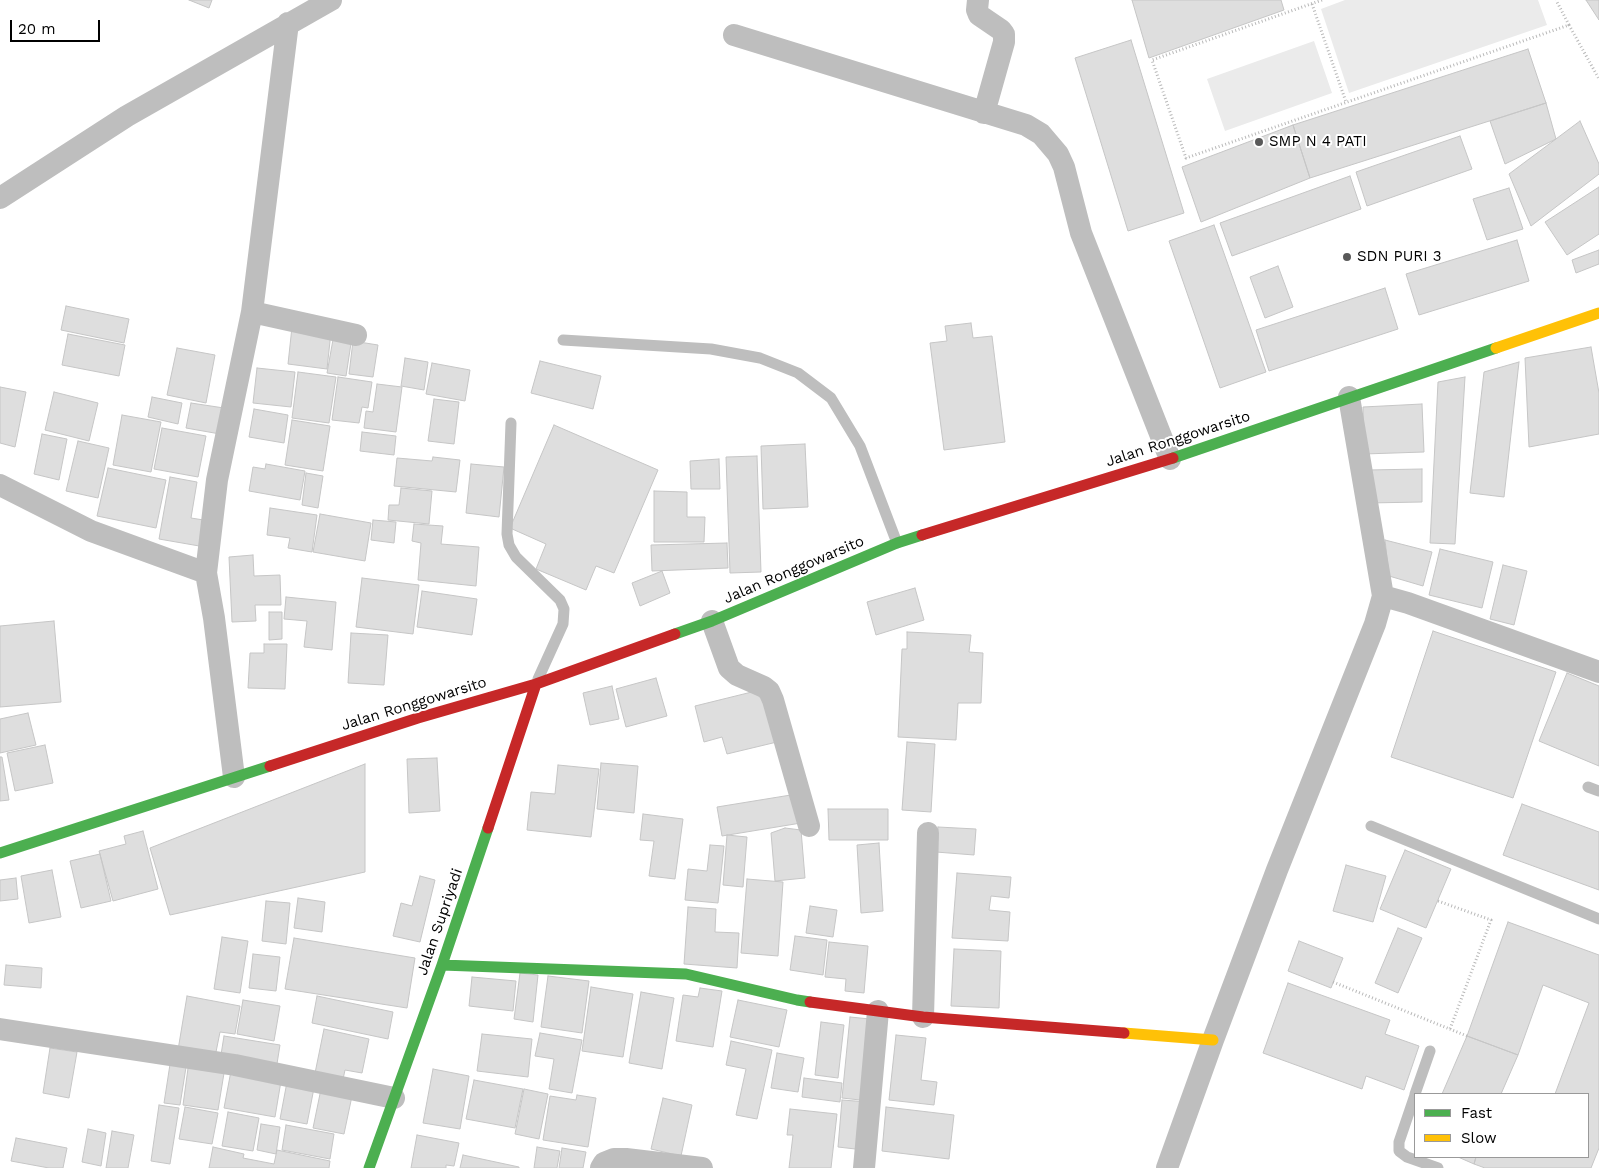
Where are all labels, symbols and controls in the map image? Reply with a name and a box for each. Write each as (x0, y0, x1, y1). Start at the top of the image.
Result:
scale bar (12, 10, 102, 42)
text: 20 m (18, 20, 56, 38)
place label: SMP N 4 PATI (1269, 133, 1367, 151)
marker: SMP N 4 PATI (1253, 136, 1265, 148)
place label: SDN PURI 3 (1357, 248, 1442, 266)
marker: SDN PURI 3 (1341, 251, 1353, 263)
street label: Jalan Ronggowarsito (1104, 407, 1252, 471)
street label: Jalan Ronggowarsito (721, 532, 867, 608)
street label: Jalan Ronggowarsito (339, 673, 489, 735)
street label: Jalan Supriyadi (413, 866, 467, 978)
legend (1414, 1093, 1589, 1158)
text: Fast (1461, 1104, 1492, 1122)
text: Slow (1461, 1129, 1497, 1147)

